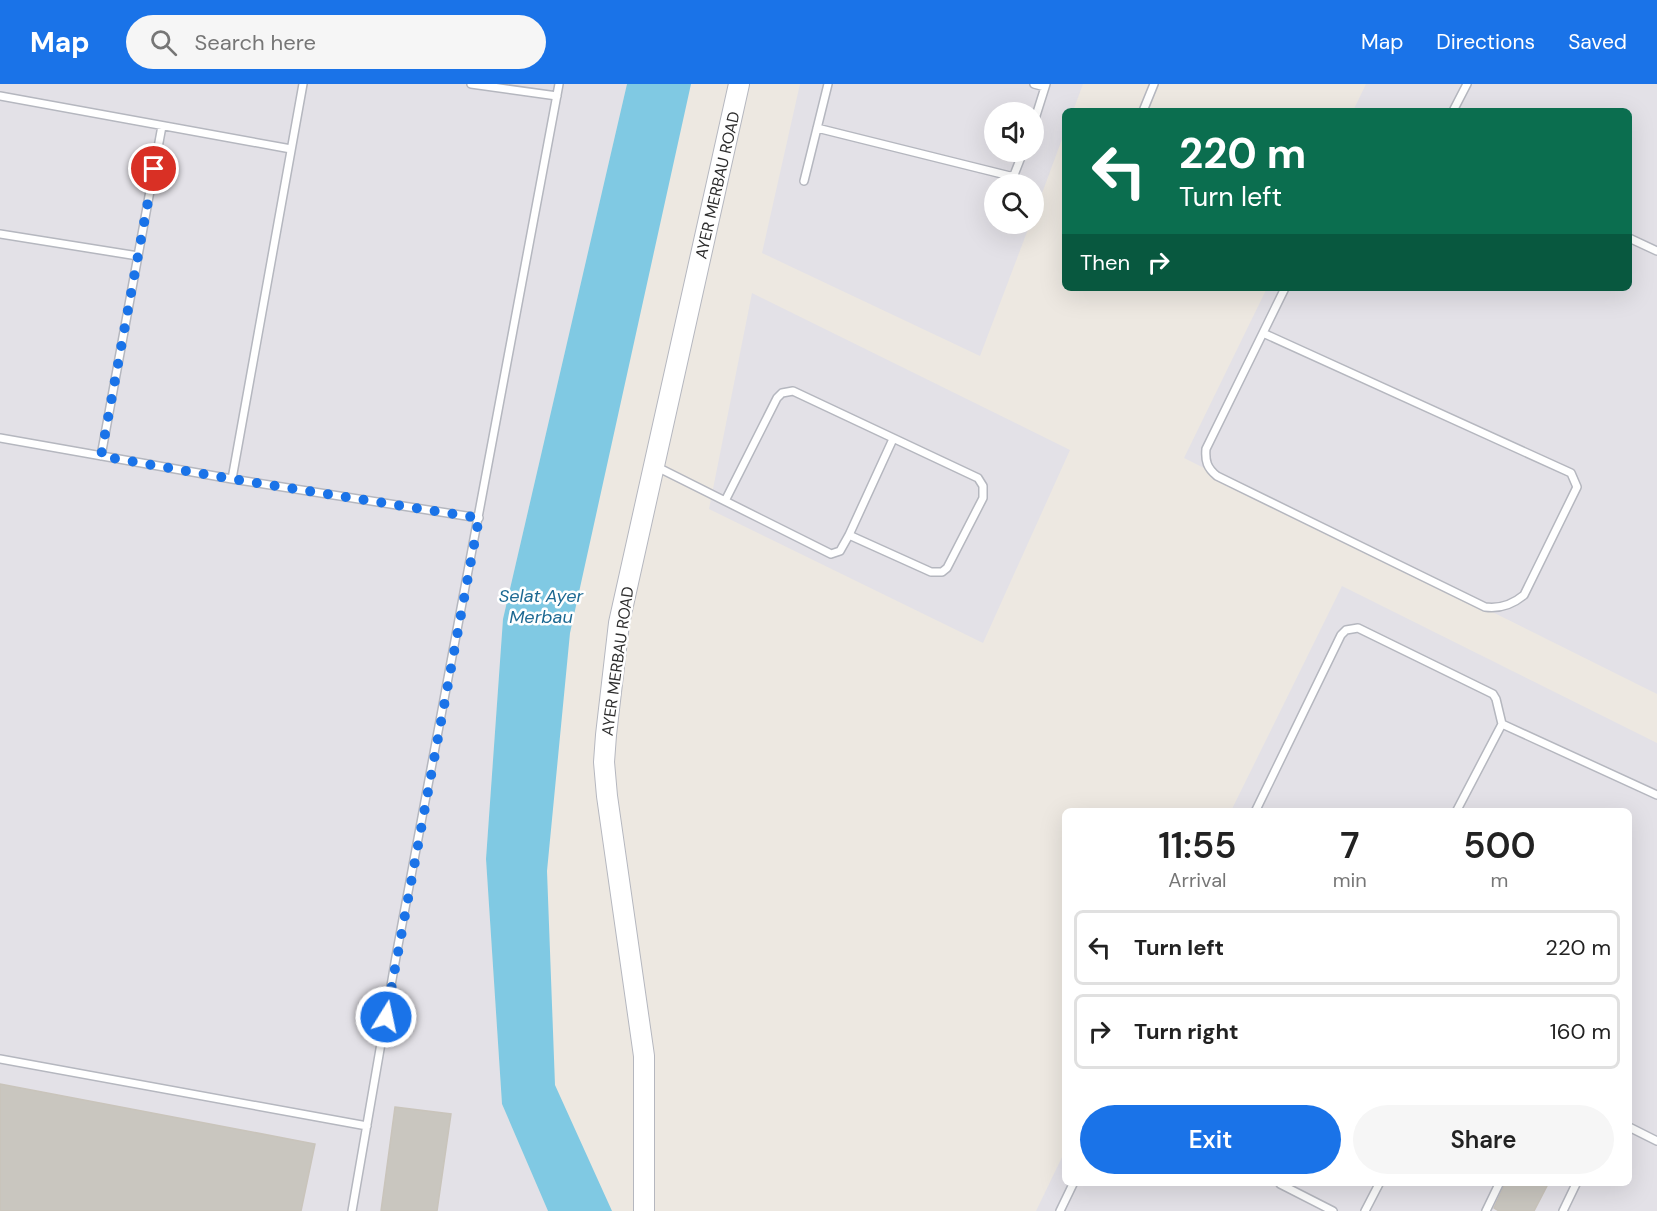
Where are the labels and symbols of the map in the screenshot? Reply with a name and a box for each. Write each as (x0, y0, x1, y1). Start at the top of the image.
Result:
street label: AYER MERBAU ROAD (690, 109, 745, 261)
pin (128, 143, 179, 194)
water label: Selat Ayer Merbau (499, 584, 584, 629)
street label: AYER MERBAU ROAD (597, 585, 638, 737)
position arrow (354, 985, 418, 1049)

